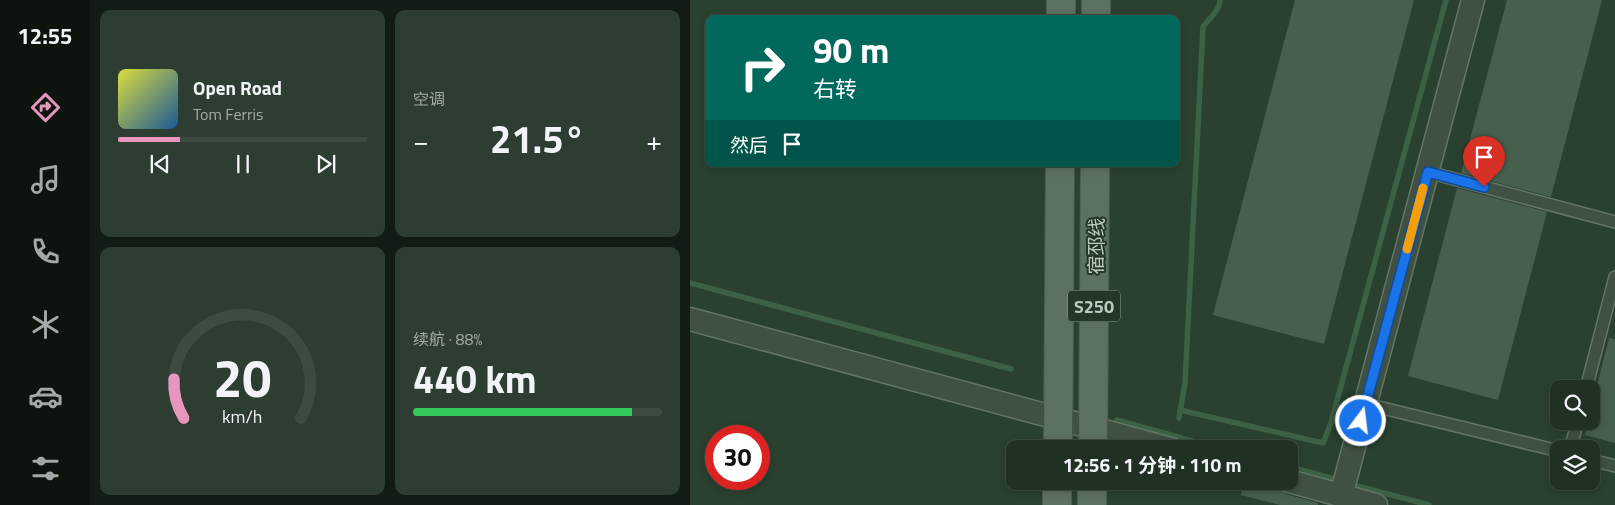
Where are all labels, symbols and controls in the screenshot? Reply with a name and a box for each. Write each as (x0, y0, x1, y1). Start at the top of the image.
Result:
text: 12:55 (18, 19, 72, 53)
text: 90 m (813, 23, 889, 77)
icon: right (730, 35, 795, 100)
text: 右转 (813, 72, 857, 106)
text: Open Road (193, 73, 282, 102)
text: 空调 (413, 87, 445, 111)
icon: directions (28, 90, 63, 125)
text: Tom Ferris (193, 102, 264, 126)
text: 21.5° (490, 110, 585, 168)
text: − (413, 119, 429, 162)
text: + (646, 119, 662, 162)
text: 然后 (730, 130, 768, 159)
icon: arrive (778, 130, 806, 158)
pin (1463, 136, 1505, 187)
icon: arrive (1470, 143, 1498, 171)
icon: previous (146, 150, 174, 178)
icon: pause (229, 150, 257, 178)
icon: next (312, 150, 340, 178)
icon: music (28, 162, 63, 197)
street label: 宿邳线 (1081, 217, 1110, 275)
icon: phone (28, 234, 63, 269)
road number: S250 (1068, 290, 1120, 322)
icon: climate (28, 307, 63, 342)
text: 续航 · 88% (413, 327, 482, 351)
text: 20 (213, 338, 272, 417)
text: 440 km (413, 350, 537, 408)
icon: car (28, 379, 63, 414)
map controls (1550, 380, 1600, 490)
button: search (1550, 380, 1600, 430)
position arrow (1334, 394, 1386, 446)
text: km/h (222, 403, 263, 430)
speed limit sign: 30 (705, 425, 770, 490)
button: layers (1550, 440, 1600, 490)
text: 12:56 · 1 分钟 · 110 m (1063, 450, 1241, 479)
icon: filters (28, 451, 63, 486)

